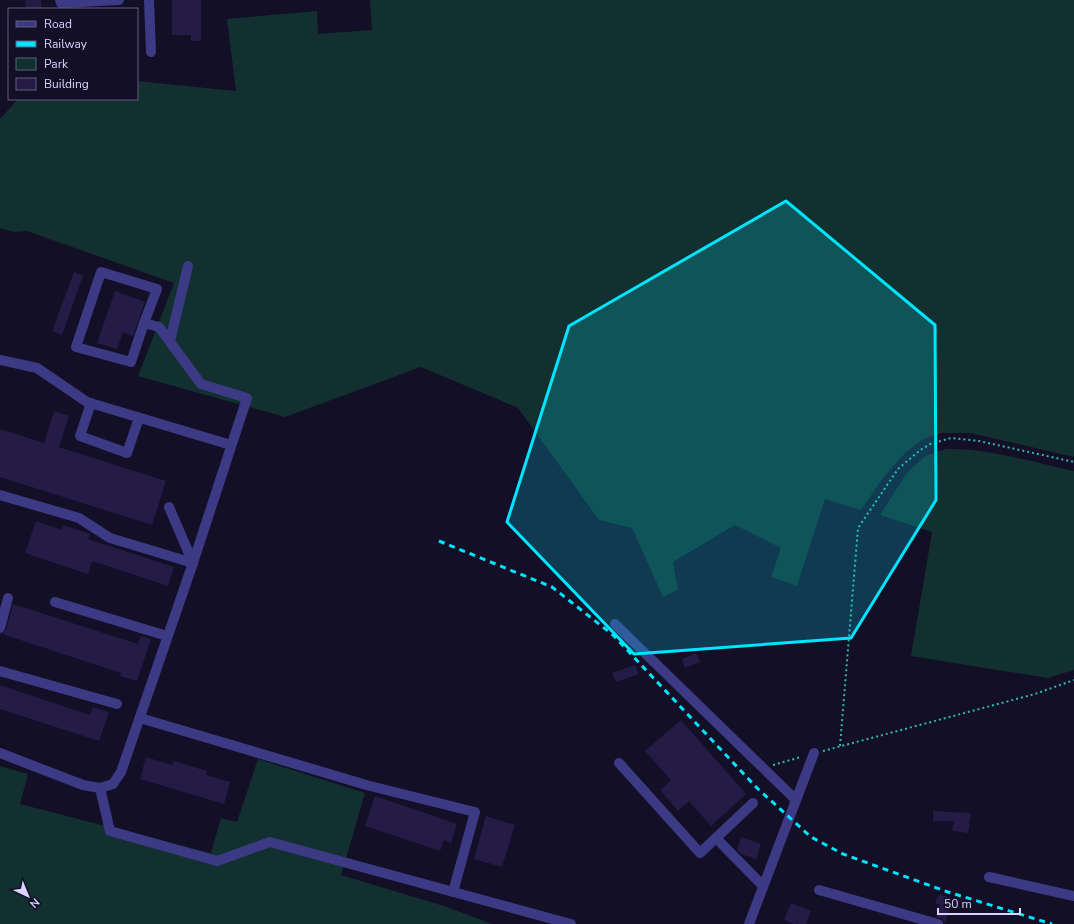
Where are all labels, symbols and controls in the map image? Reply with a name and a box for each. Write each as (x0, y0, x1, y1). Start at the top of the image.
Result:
legend (8, 8, 138, 100)
text: Road (44, 16, 72, 32)
text: Railway (44, 36, 88, 52)
text: Park (44, 56, 69, 72)
text: Building (44, 76, 89, 92)
north arrow (8, 876, 48, 916)
scale bar (938, 890, 1020, 916)
text: N (26, 895, 43, 911)
text: 50 m (944, 896, 972, 912)

